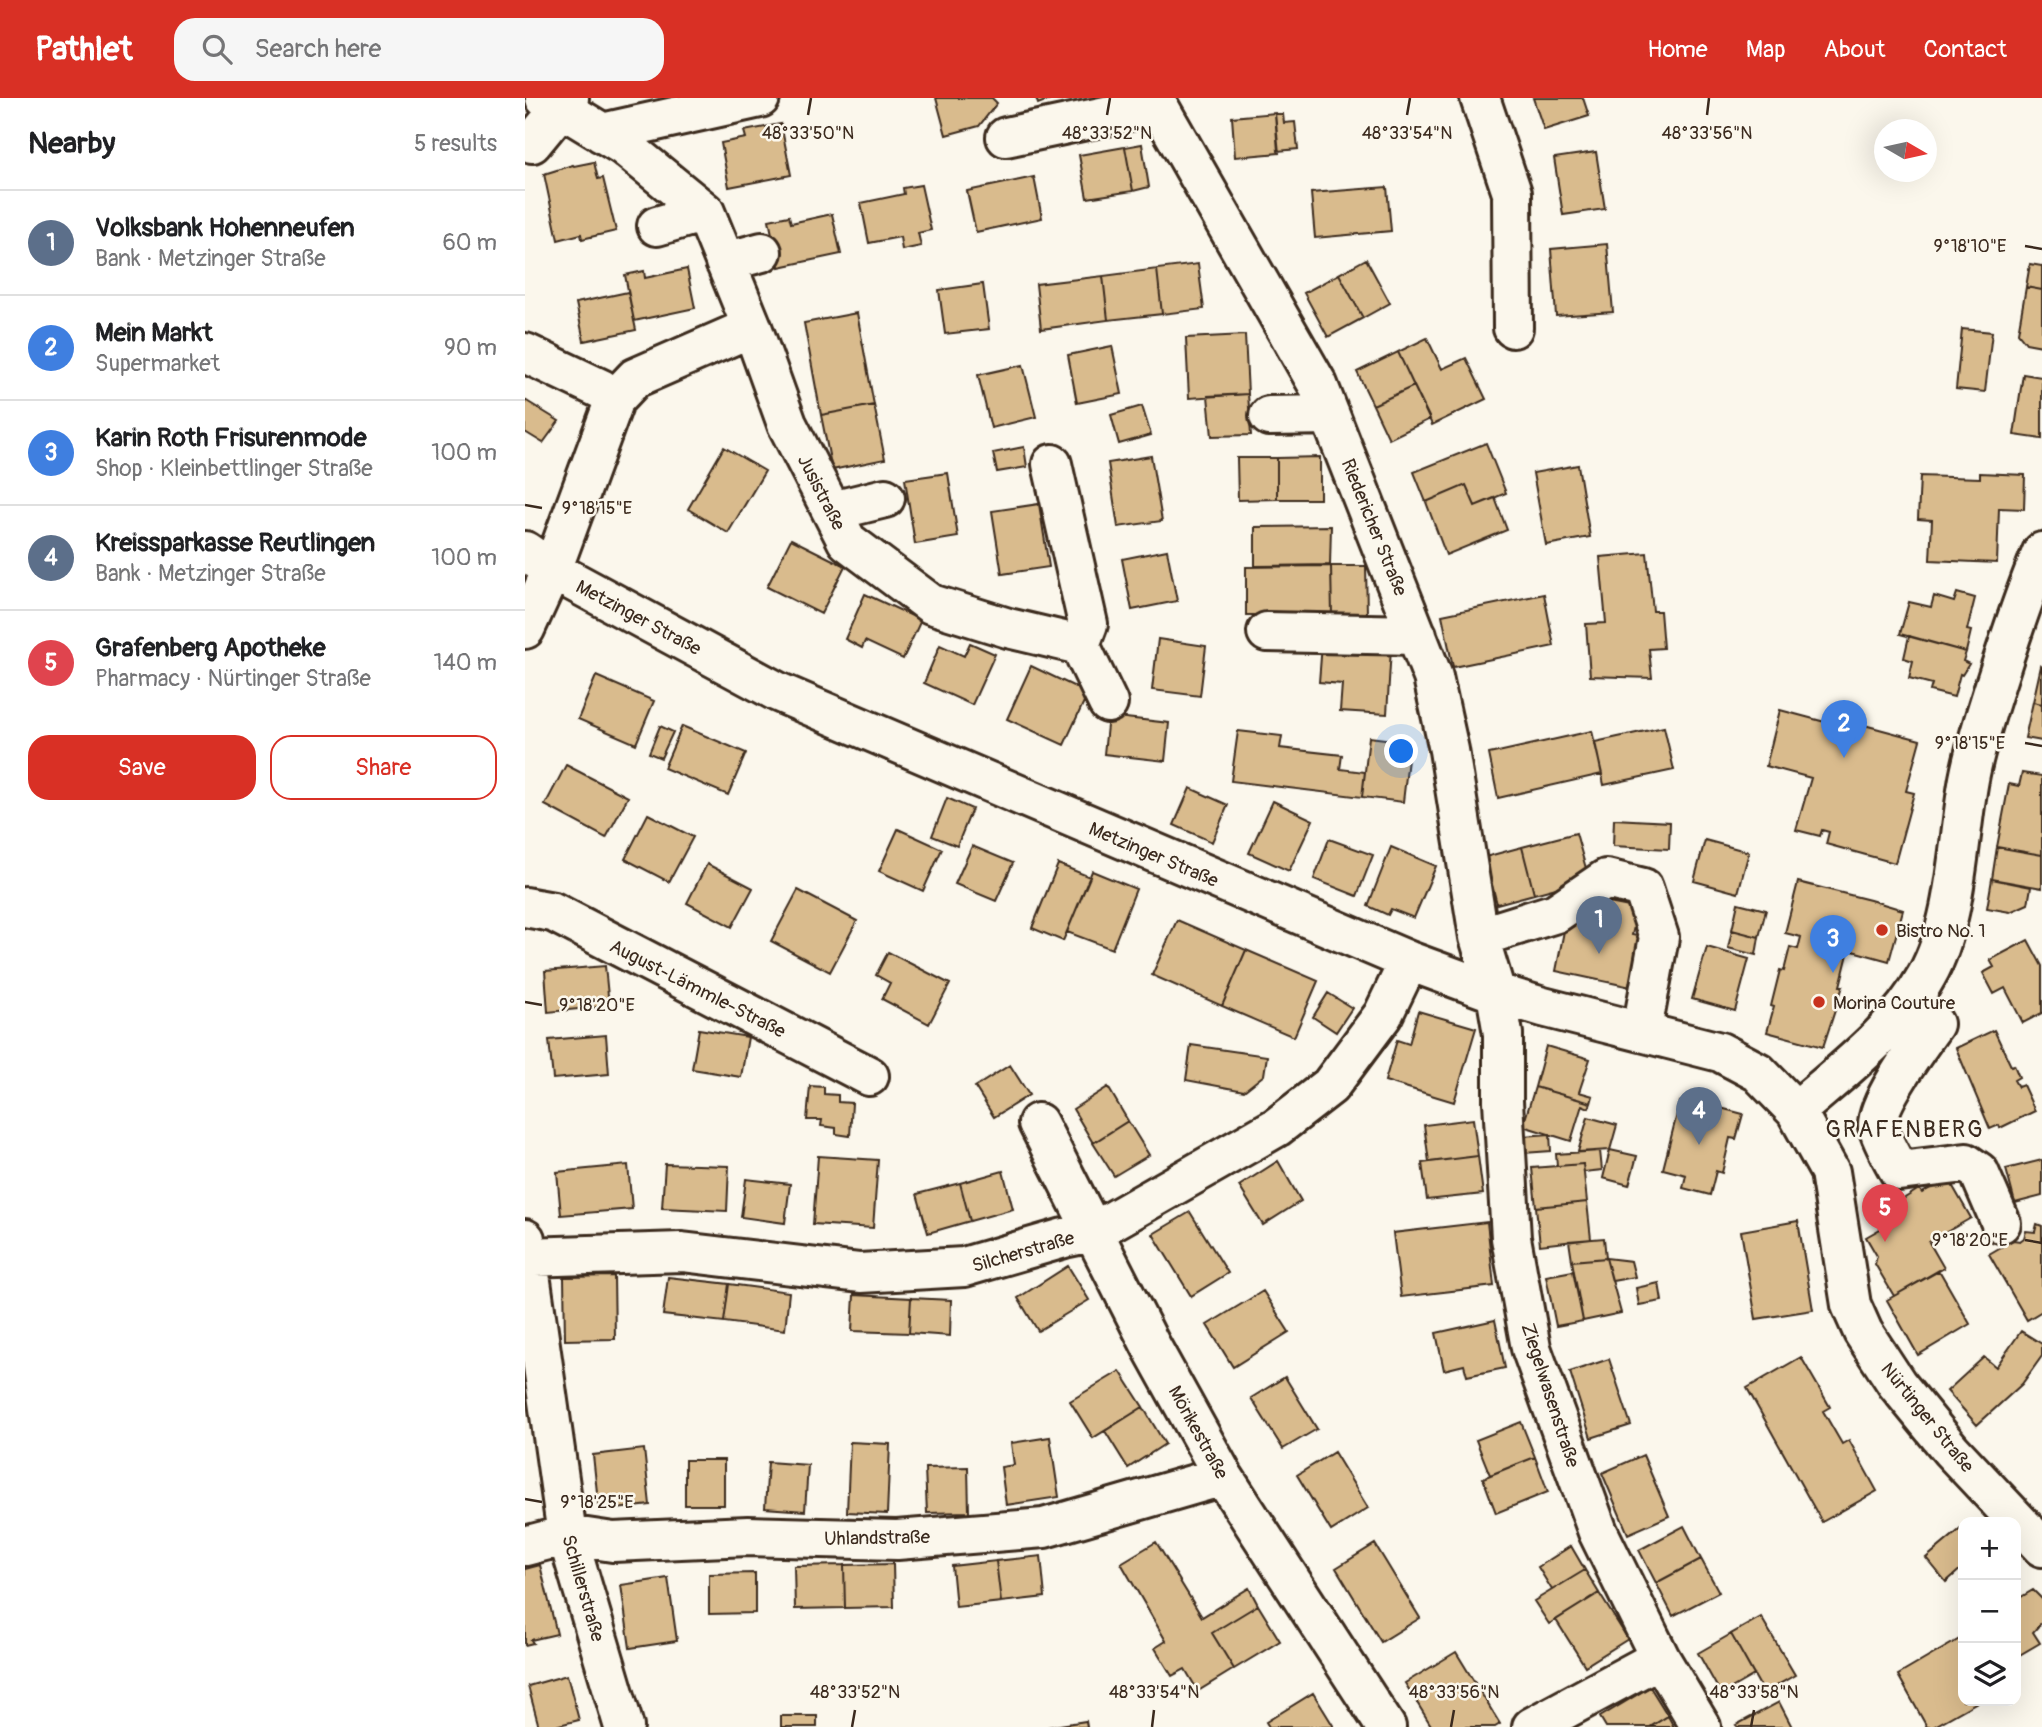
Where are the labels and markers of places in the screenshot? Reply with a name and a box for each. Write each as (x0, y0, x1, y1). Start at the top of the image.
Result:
pin: 2 (1821, 700, 1867, 758)
pin: 1 (1576, 896, 1622, 954)
pin: 3 (1810, 915, 1856, 973)
place label: Bistro No. 1 (1896, 919, 1986, 943)
marker: Bistro No. 1 (1874, 922, 1890, 938)
place label: Morina Couture (1833, 991, 1956, 1015)
marker: Morina Couture (1811, 994, 1827, 1010)
pin: 4 (1676, 1087, 1722, 1145)
pin: 5 (1862, 1184, 1908, 1242)

